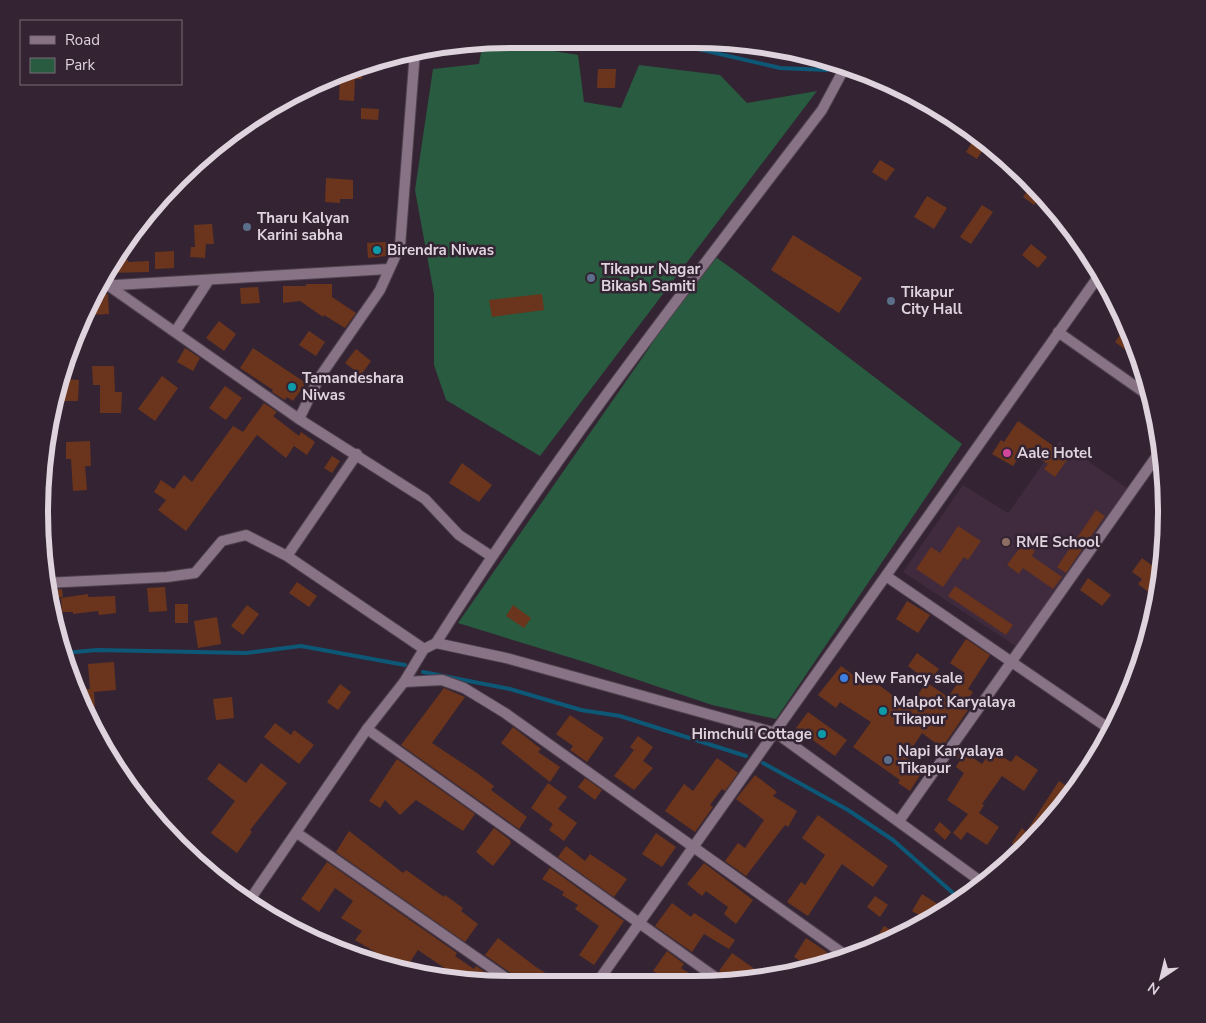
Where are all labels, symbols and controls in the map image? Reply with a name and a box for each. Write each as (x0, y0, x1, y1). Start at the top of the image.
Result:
legend (20, 20, 182, 85)
text: Road (65, 30, 100, 50)
text: Park (65, 55, 95, 75)
place label: Tharu Kalyan Karini sabha (257, 208, 349, 245)
marker: Tharu Kalyan Karini sabha (241, 221, 253, 233)
place label: Birendra Niwas (387, 240, 494, 260)
marker: Birendra Niwas (371, 244, 383, 256)
place label: Tikapur Nagar Bikash Samiti (601, 259, 701, 296)
marker: Tikapur Nagar Bikash Samiti (585, 272, 597, 284)
place label: Tikapur City Hall (901, 282, 962, 319)
marker: Tikapur City Hall (885, 295, 897, 307)
place label: Tamandeshara Niwas (302, 368, 404, 405)
marker: Tamandeshara Niwas (286, 381, 298, 393)
place label: Aale Hotel (1017, 443, 1092, 463)
marker: Aale Hotel (1001, 447, 1013, 459)
place label: RME School (1016, 532, 1100, 552)
marker: RME School (1000, 536, 1012, 548)
place label: New Fancy sale (854, 668, 963, 688)
marker: New Fancy sale (838, 672, 850, 684)
place label: Malpot Karyalaya Tikapur (893, 692, 1016, 729)
marker: Malpot Karyalaya Tikapur (877, 705, 889, 717)
place label: Himchuli Cottage (692, 724, 812, 744)
marker: Himchuli Cottage (816, 728, 828, 740)
place label: Napi Karyalaya Tikapur (898, 741, 1004, 778)
marker: Napi Karyalaya Tikapur (882, 754, 894, 766)
north arrow (1136, 953, 1186, 1003)
text: N (1144, 977, 1164, 999)

